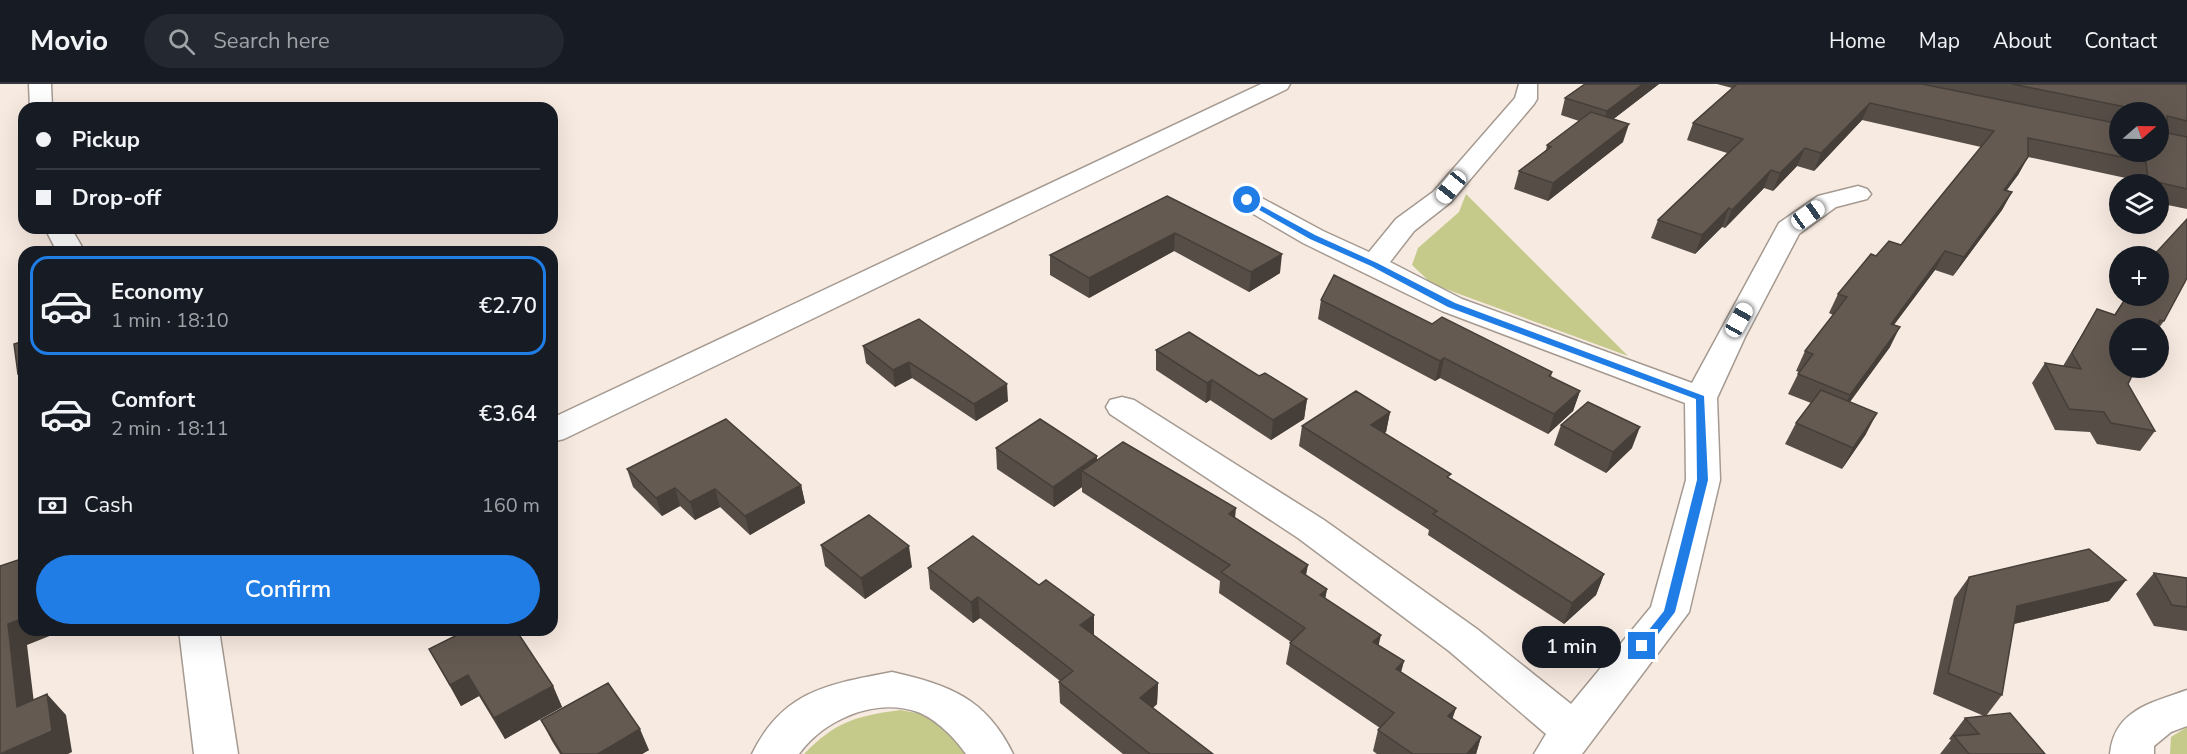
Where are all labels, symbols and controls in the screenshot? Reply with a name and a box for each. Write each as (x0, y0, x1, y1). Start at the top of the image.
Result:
search box (144, 14, 564, 68)
text: Movio (30, 22, 108, 60)
icon: search (165, 25, 198, 58)
text: Search here (213, 26, 330, 56)
text: Home (1829, 27, 1886, 55)
text: Map (1919, 27, 1960, 55)
text: About (1993, 27, 2051, 55)
text: Contact (2084, 27, 2157, 55)
north arrow (2109, 102, 2169, 162)
map controls (2109, 102, 2169, 378)
text: Pickup (72, 125, 140, 155)
car (1433, 167, 1469, 207)
button: layers (2109, 174, 2169, 234)
text: Drop-off (72, 183, 161, 213)
route start (1233, 186, 1260, 213)
car (1788, 197, 1828, 233)
button: + (2109, 246, 2169, 306)
text: Economy (111, 277, 203, 307)
icon: car (39, 279, 93, 333)
text: €2.70 (479, 291, 537, 321)
car (1722, 300, 1756, 340)
text: 1 min · 18:10 (111, 307, 229, 334)
button: − (2109, 318, 2169, 378)
text: Comfort (111, 385, 195, 415)
icon: car (39, 387, 93, 441)
text: €3.64 (479, 399, 537, 429)
text: 2 min · 18:11 (111, 415, 229, 442)
icon: cash (36, 489, 69, 522)
text: Cash (84, 490, 133, 520)
text: 160 m (482, 492, 540, 519)
button: Confirm (36, 555, 540, 624)
callout: 1 min (1522, 625, 1621, 667)
route end (1628, 632, 1655, 659)
text: 1 min (1546, 633, 1597, 660)

